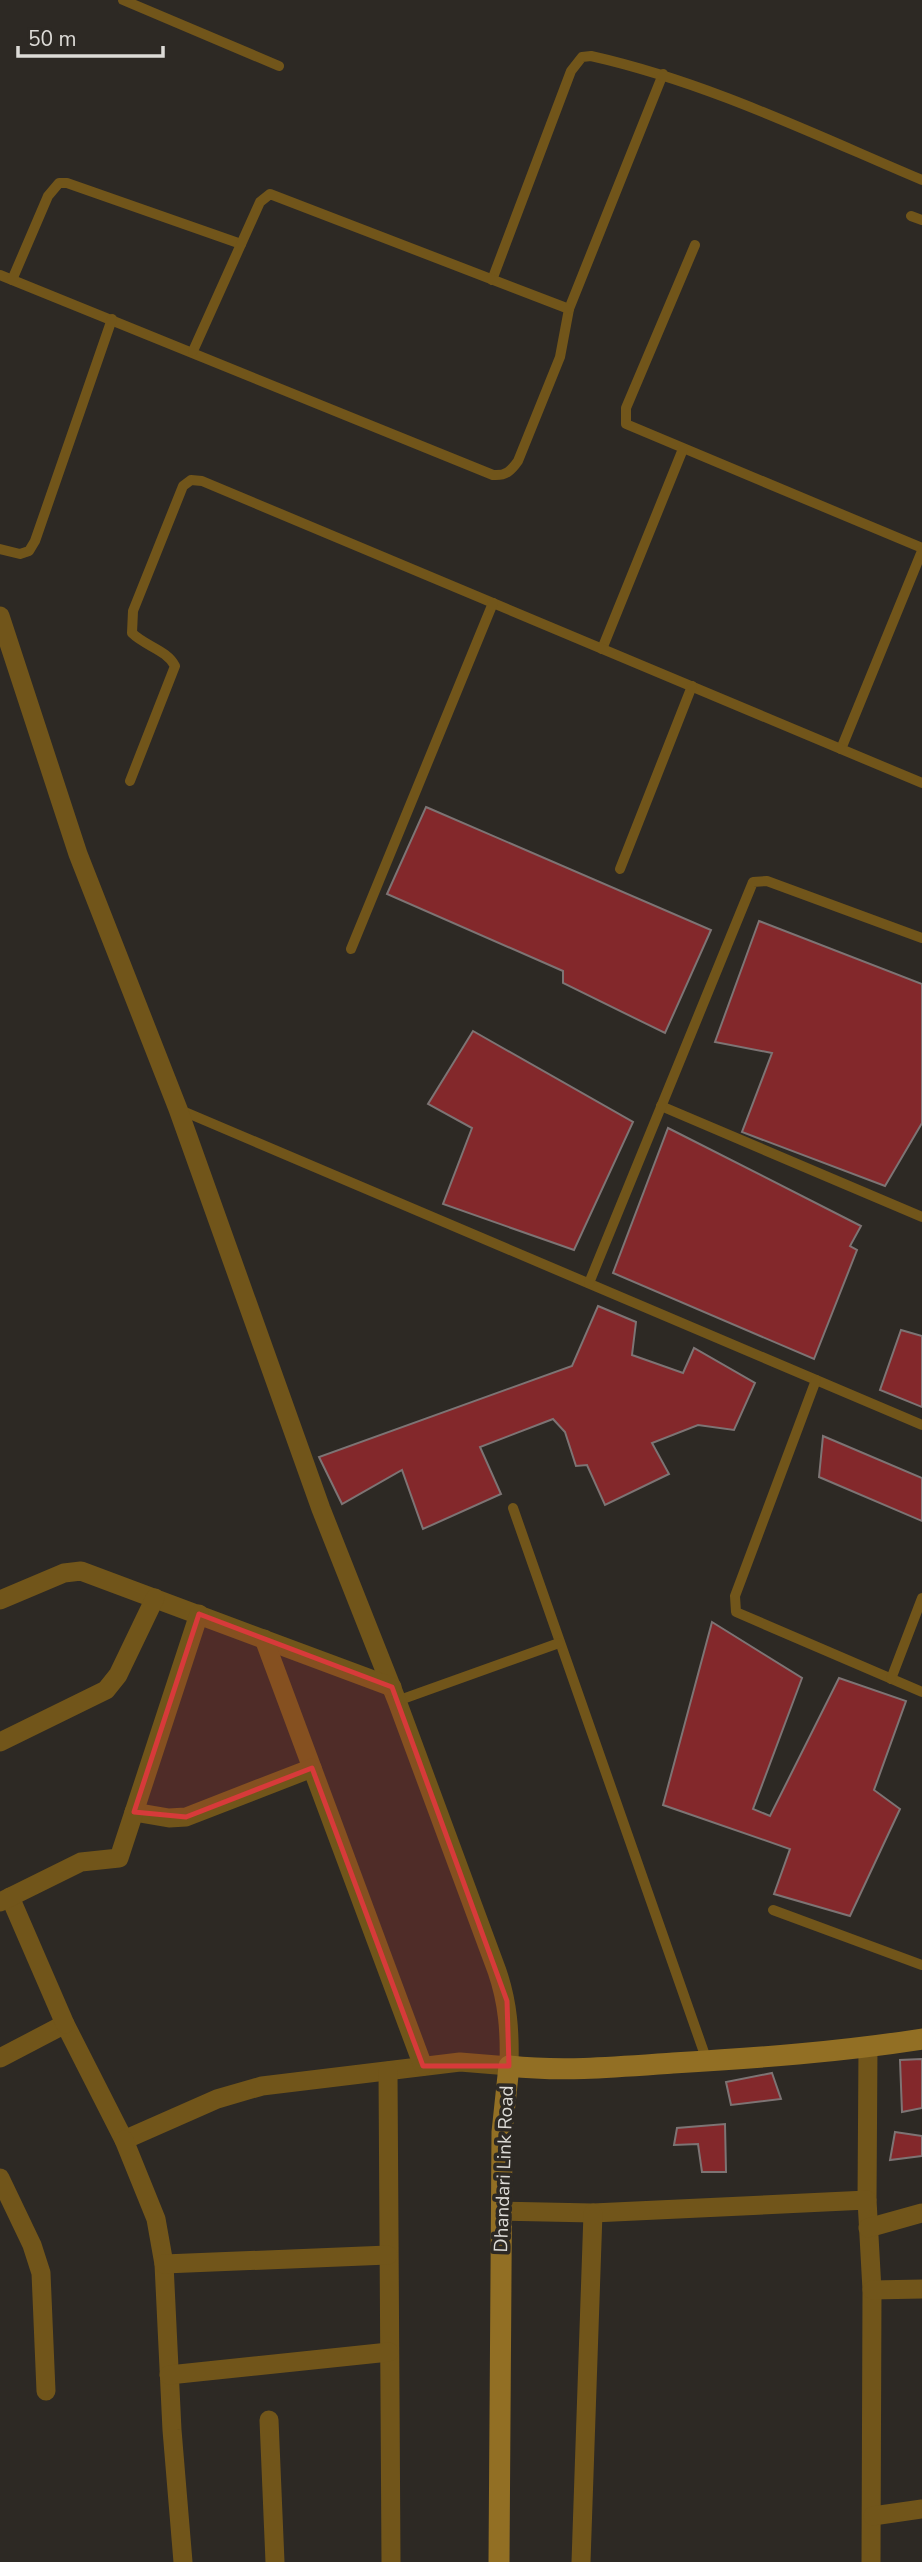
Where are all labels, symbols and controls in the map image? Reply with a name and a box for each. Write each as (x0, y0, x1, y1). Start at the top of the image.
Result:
scale bar (18, 14, 163, 58)
text: 50 m (28, 25, 77, 53)
street label: Dhandari Link Road (488, 2085, 520, 2253)

